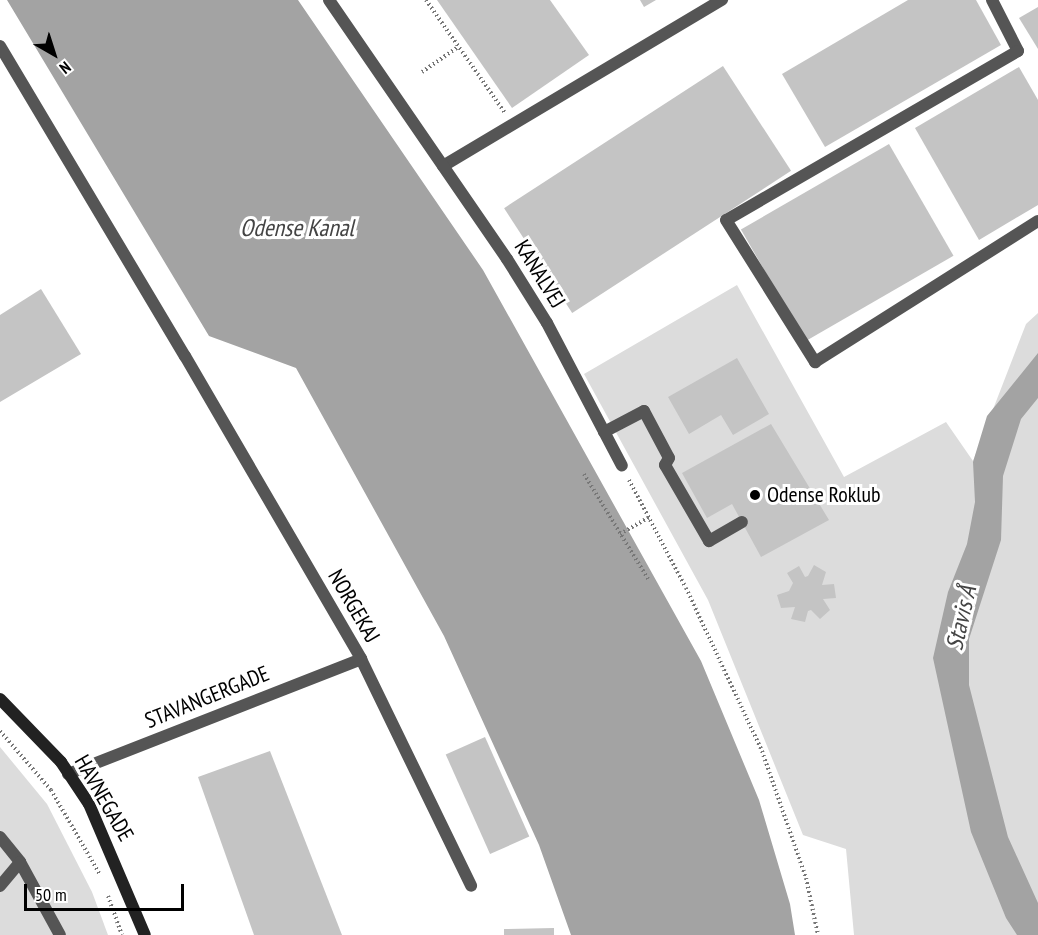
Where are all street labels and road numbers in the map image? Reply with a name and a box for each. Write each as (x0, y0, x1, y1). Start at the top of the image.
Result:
street label: KANALVEJ (509, 235, 571, 313)
street label: NORGEKAJ (323, 565, 385, 647)
street label: STAVANGERGADE (141, 660, 273, 734)
street label: HAVNEGADE (69, 750, 139, 846)

